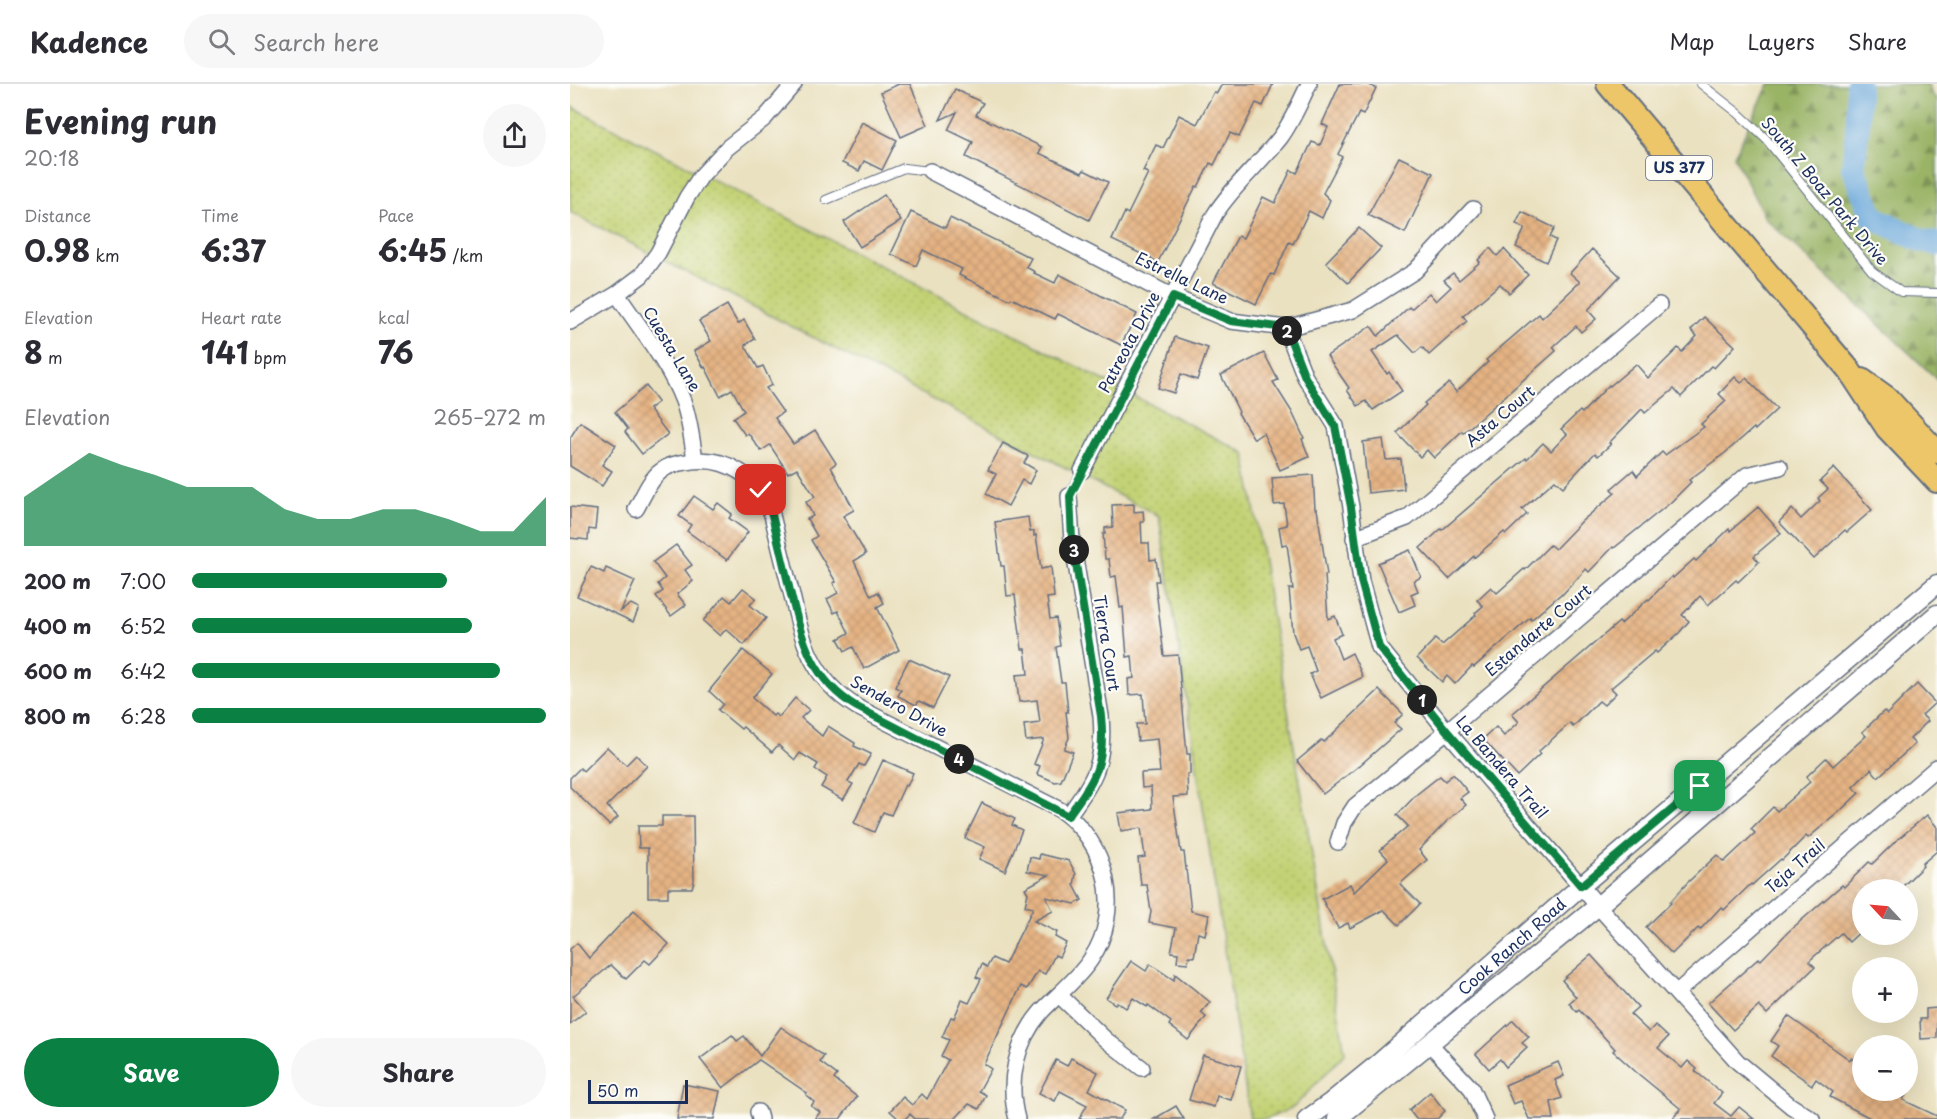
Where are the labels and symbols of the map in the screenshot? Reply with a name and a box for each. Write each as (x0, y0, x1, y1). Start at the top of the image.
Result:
street label: South Z Boaz Park Drive (1756, 111, 1895, 270)
road number: US 377 (1646, 156, 1712, 180)
street label: Estrella Lane (1132, 245, 1233, 309)
street label: Patreota Drive (1091, 287, 1165, 396)
street label: Cuesta Lane (638, 301, 708, 396)
pin: 2 (1272, 316, 1302, 346)
street label: Asta Court (1459, 379, 1540, 452)
pin (735, 464, 786, 515)
pin: 3 (1059, 535, 1089, 565)
street label: Estandarte Court (1479, 577, 1596, 681)
street label: Tierra Court (1089, 593, 1128, 693)
street label: Sendero Drive (846, 668, 953, 742)
pin: 1 (1407, 685, 1437, 715)
street label: La Bandera Trail (1451, 710, 1554, 823)
pin: 4 (944, 744, 974, 774)
pin (1674, 760, 1725, 811)
street label: Teja Trail (1759, 832, 1830, 898)
north arrow (1852, 879, 1918, 945)
street label: Cook Ranch Road (1452, 892, 1571, 1000)
scale bar (588, 1077, 688, 1104)

